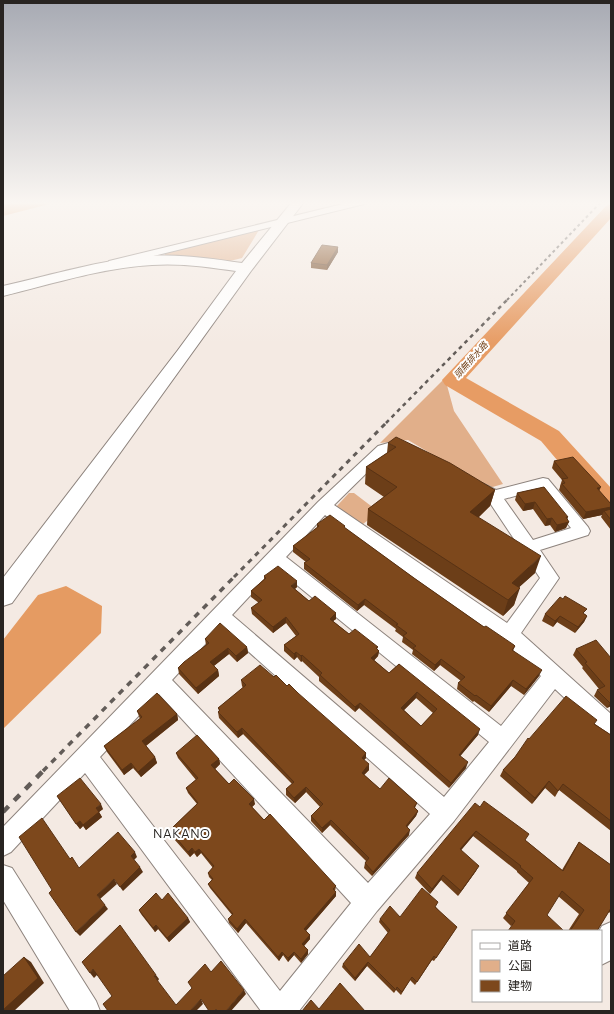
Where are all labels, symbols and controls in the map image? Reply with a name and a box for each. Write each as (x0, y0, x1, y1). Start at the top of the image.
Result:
water label: 頭無排水路 (451, 338, 491, 381)
district label: NAKANO (153, 824, 211, 842)
legend (472, 930, 602, 1002)
text: 道路 (508, 937, 532, 954)
text: 公園 (508, 957, 532, 974)
text: 建物 (508, 977, 532, 994)

